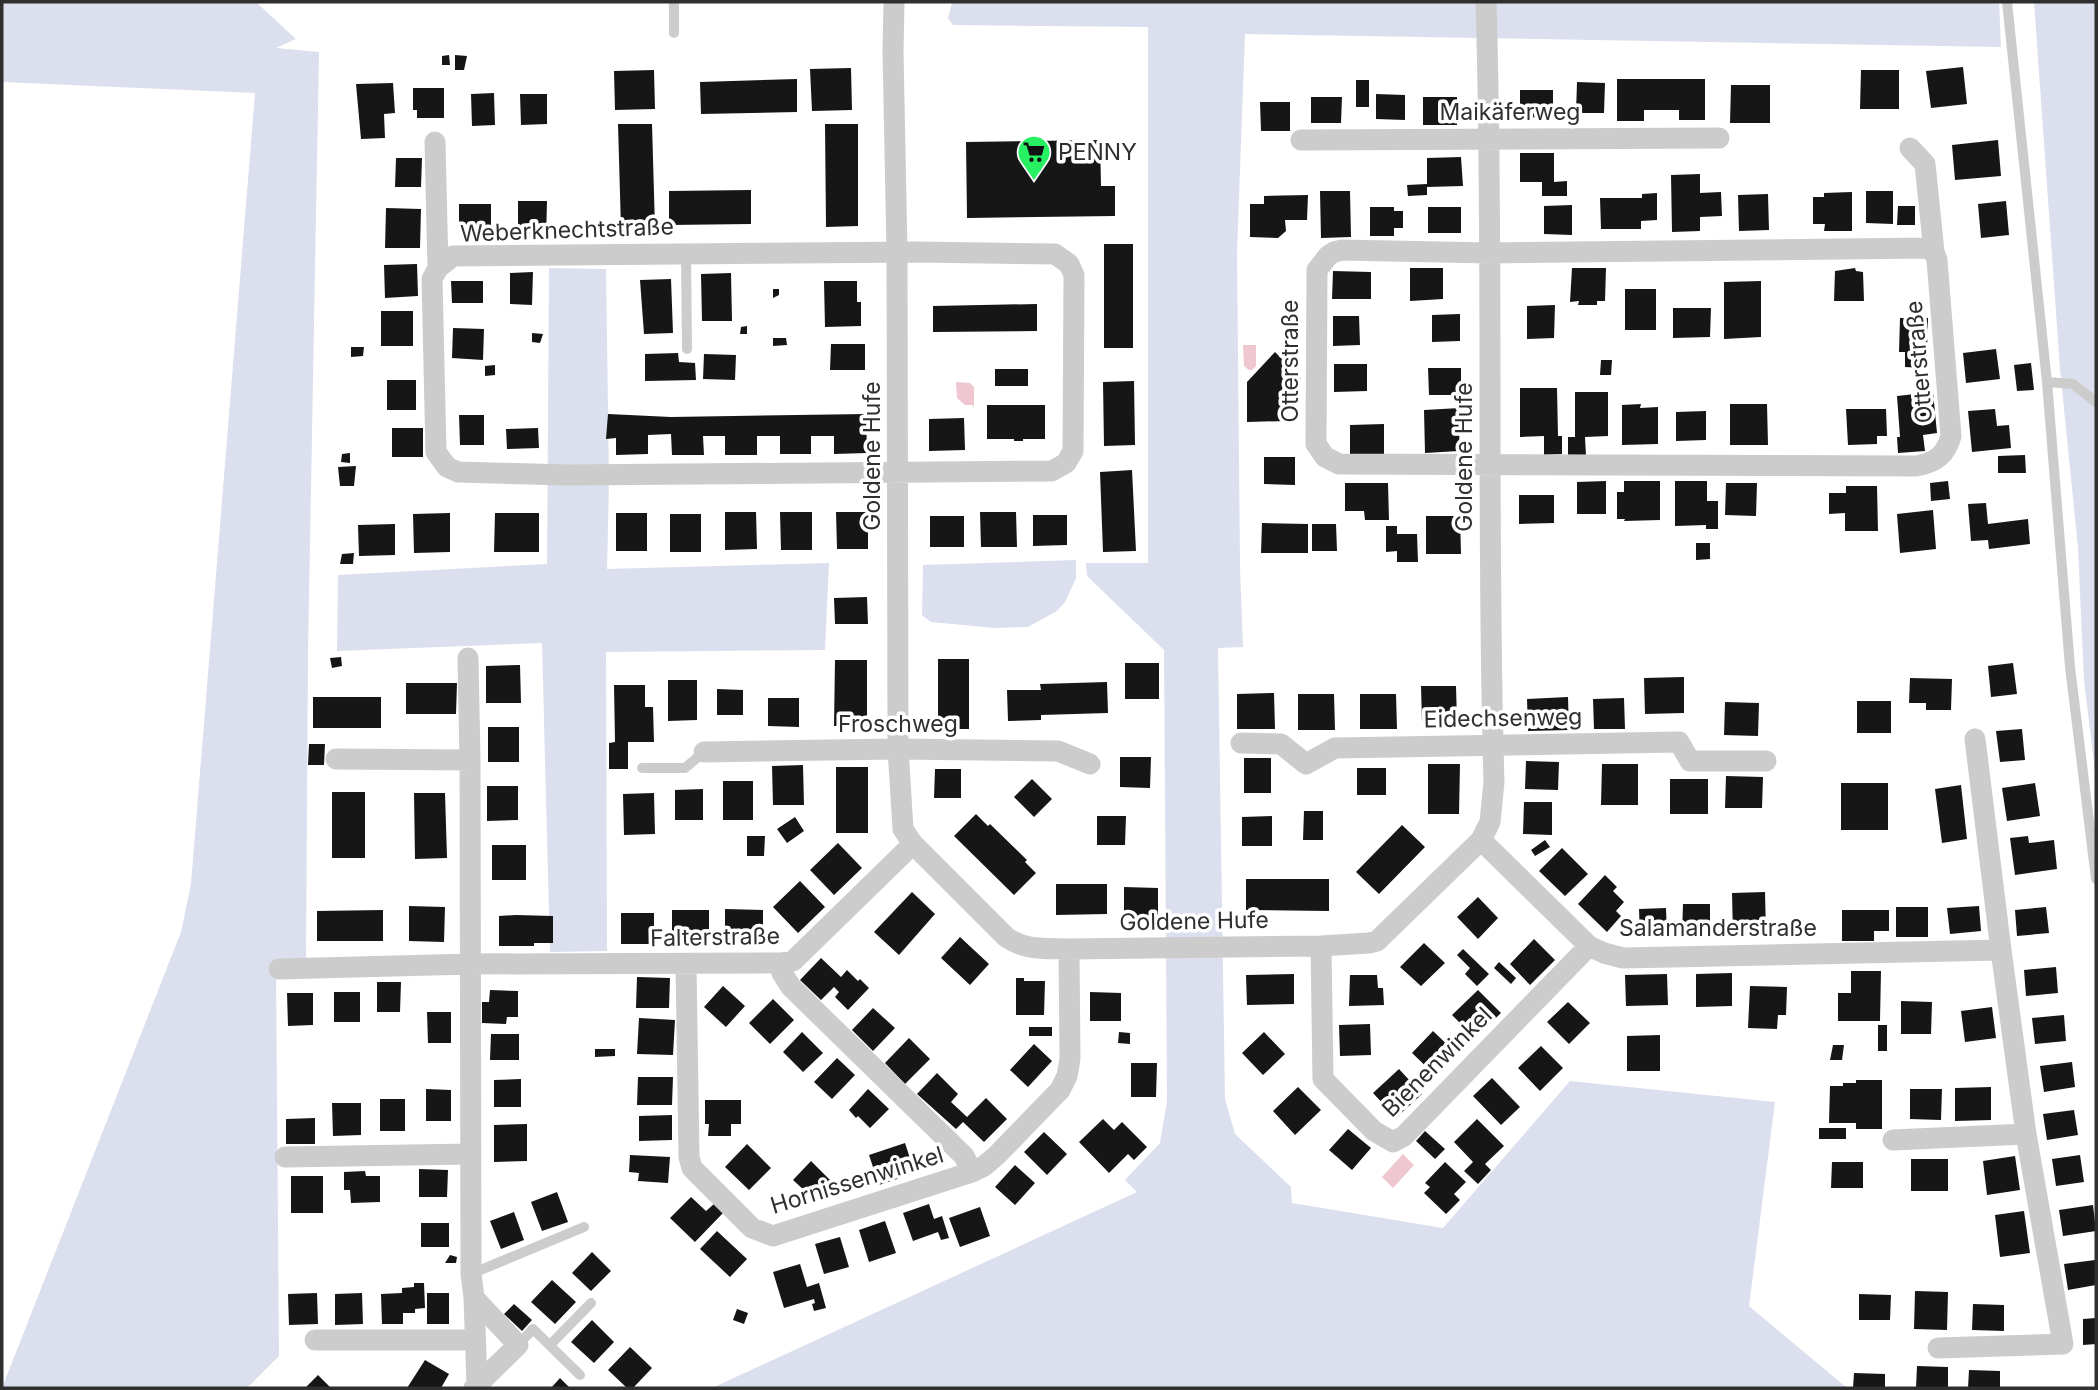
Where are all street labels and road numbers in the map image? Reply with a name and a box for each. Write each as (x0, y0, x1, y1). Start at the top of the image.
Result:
street label: Maikäferweg (1440, 98, 1580, 126)
street label: Weberknechtstraße (460, 212, 674, 248)
street label: Otterstraße (1276, 300, 1304, 422)
street label: Otterstraße (1900, 300, 1938, 424)
street label: Goldene Hufe (858, 381, 886, 531)
street label: Goldene Hufe (1450, 382, 1478, 532)
street label: Eidechsenweg (1423, 703, 1583, 733)
street label: Froschweg (838, 710, 958, 738)
street label: Goldene Hufe (1119, 906, 1269, 936)
street label: Salamanderstraße (1619, 914, 1817, 942)
street label: Falterstraße (650, 922, 780, 952)
street label: Bienenwinkel (1376, 1001, 1498, 1123)
street label: Hornissenwinkel (767, 1140, 947, 1220)

